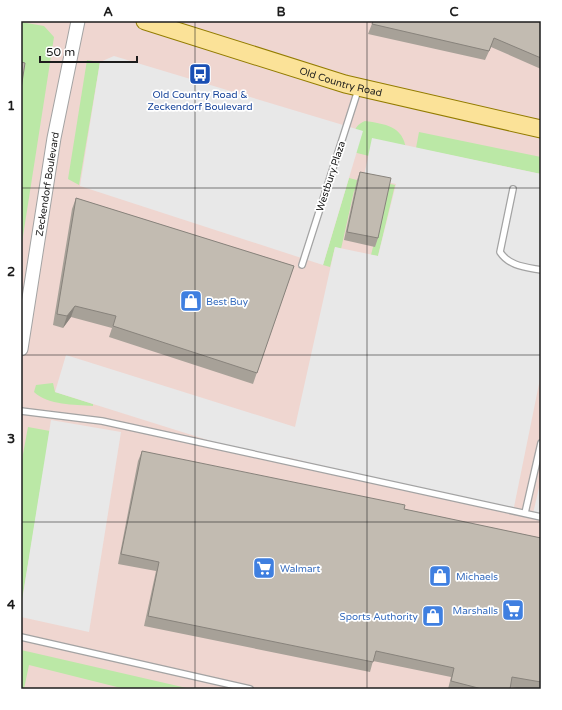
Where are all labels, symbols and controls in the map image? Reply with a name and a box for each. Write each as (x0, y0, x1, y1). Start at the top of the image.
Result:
text: A (103, 4, 113, 20)
text: B (276, 4, 286, 20)
text: C (449, 4, 459, 20)
scale bar (40, 38, 137, 64)
text: 50 m (46, 45, 75, 59)
bus stop icon: Old Country Road & Zeckendorf Boulevard (187, 61, 213, 87)
street label: Old Country Road (298, 65, 383, 99)
place label: Old Country Road & Zeckendorf Boulevard (147, 89, 253, 113)
text: 1 (7, 98, 15, 114)
street label: Zeckendorf Boulevard (34, 131, 62, 237)
street label: Westbury Plaza (314, 140, 348, 213)
text: 2 (7, 264, 15, 280)
shop icon: Best Buy (178, 288, 204, 314)
place label: Best Buy (206, 296, 249, 308)
text: 3 (7, 431, 15, 447)
supermarket icon: Walmart (251, 555, 277, 581)
place label: Walmart (280, 563, 320, 575)
shop icon: Michaels (427, 563, 453, 589)
place label: Michaels (456, 571, 498, 583)
text: 4 (7, 597, 16, 613)
supermarket icon: Marshalls (500, 597, 526, 623)
shop icon: Sports Authority (420, 603, 446, 629)
place label: Marshalls (453, 605, 498, 617)
place label: Sports Authority (340, 611, 419, 623)

